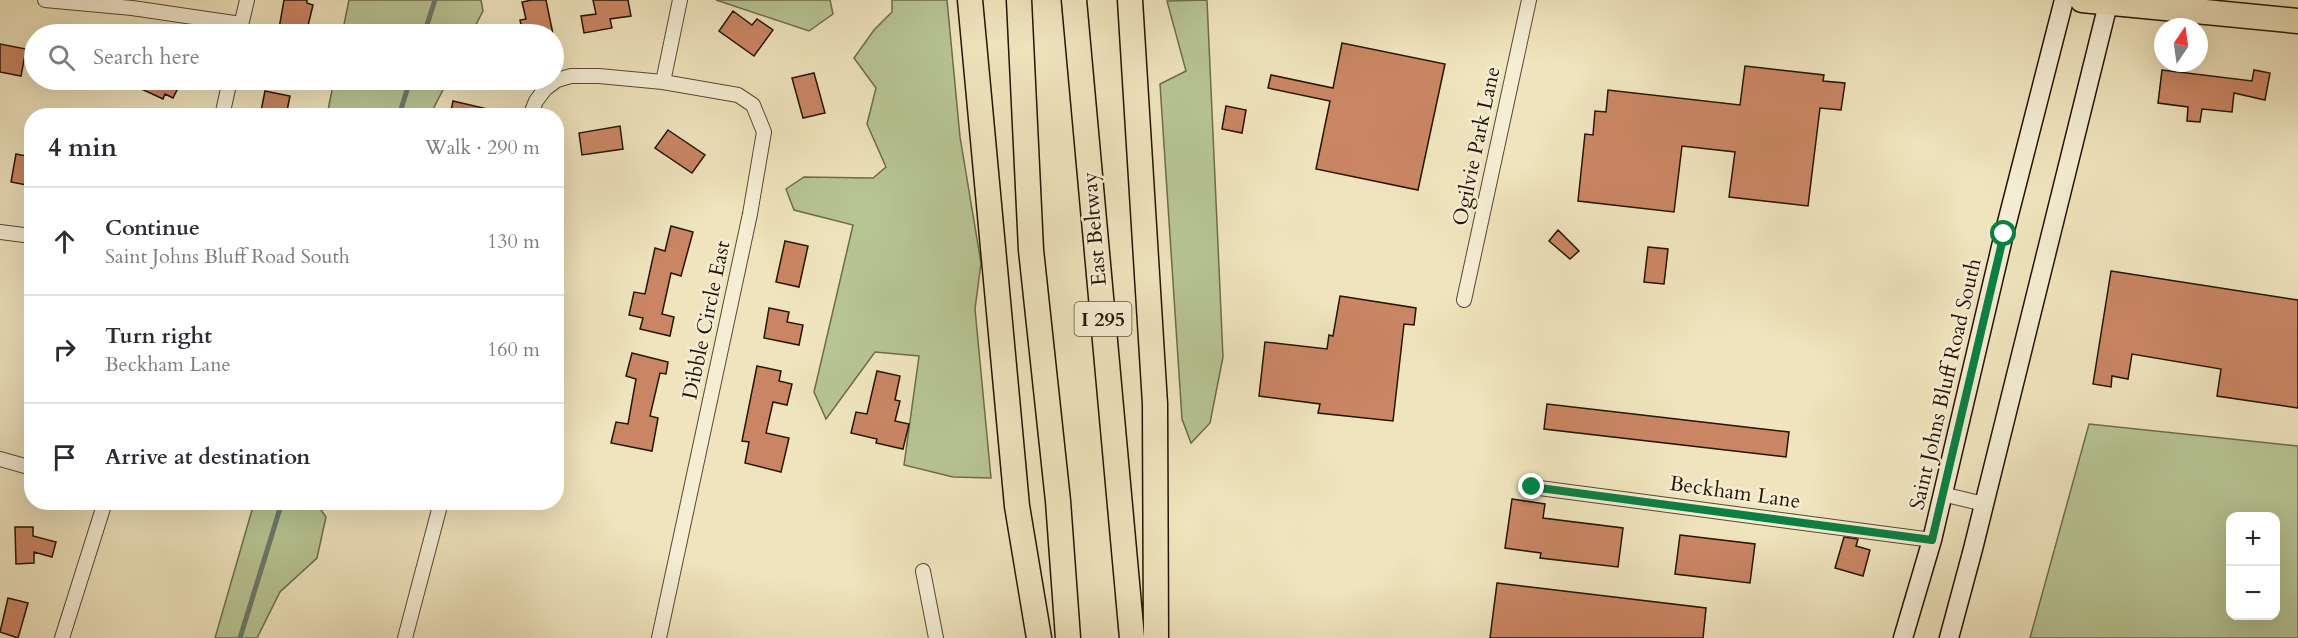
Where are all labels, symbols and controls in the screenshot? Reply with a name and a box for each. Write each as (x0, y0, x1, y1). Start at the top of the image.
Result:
north arrow (2154, 18, 2208, 72)
search box (24, 24, 564, 90)
icon: search (45, 41, 78, 74)
text: Search here (93, 42, 200, 72)
street label: Ogilvie Park Lane (1445, 64, 1508, 228)
text: 4 min (48, 130, 117, 165)
text: Walk · 290 m (425, 134, 540, 161)
street label: East Beltway (1075, 171, 1114, 287)
text: Continue (105, 213, 200, 243)
route start (1990, 220, 2016, 246)
icon: ahead (48, 225, 81, 258)
text: 130 m (487, 228, 540, 255)
street label: Dibble Circle East (676, 238, 738, 402)
text: Saint Johns Bluff Road South (105, 243, 350, 270)
street label: Saint Johns Bluff Road South (1902, 255, 1989, 513)
road number: I 295 (1074, 302, 1132, 336)
text: Turn right (105, 321, 212, 351)
icon: right (48, 333, 81, 366)
text: 160 m (487, 336, 540, 363)
text: Beckham Lane (105, 351, 231, 378)
icon: arrive (48, 441, 81, 474)
text: Arrive at destination (105, 442, 310, 472)
street label: Beckham Lane (1668, 469, 1802, 516)
route end (1518, 473, 1544, 499)
map controls (2226, 512, 2280, 620)
button: + (2226, 512, 2280, 566)
button: − (2226, 566, 2280, 620)

